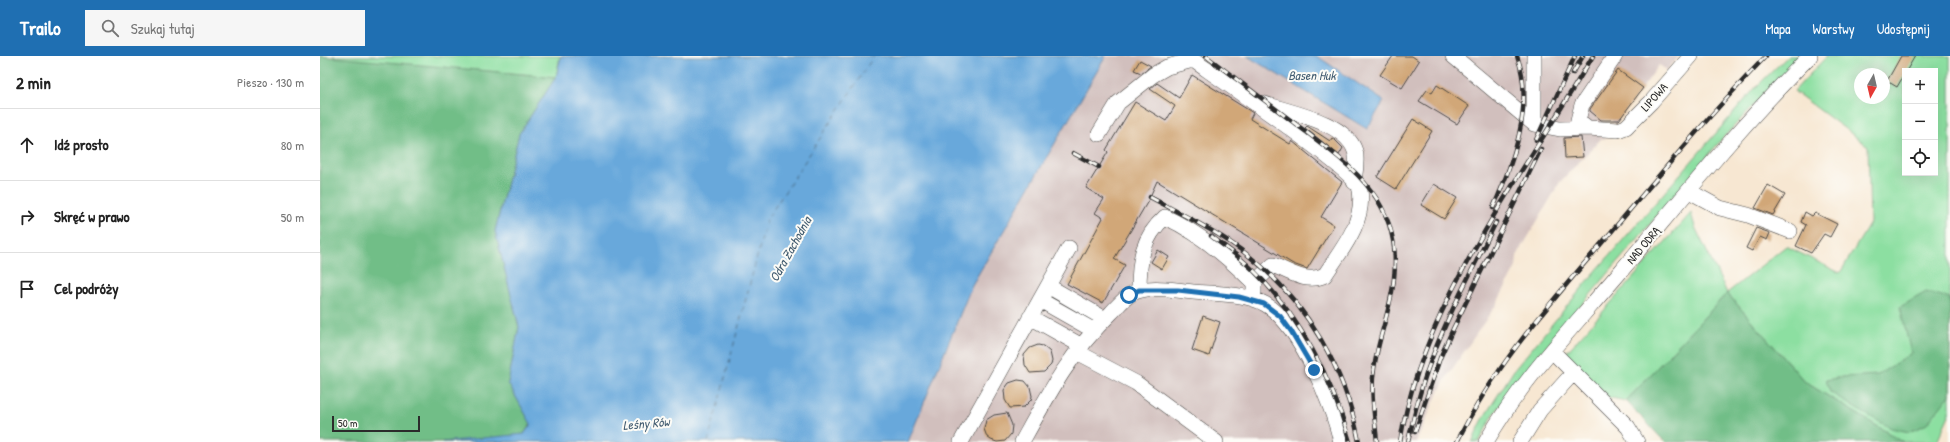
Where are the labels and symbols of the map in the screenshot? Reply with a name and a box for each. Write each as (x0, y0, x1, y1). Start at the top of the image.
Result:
water label: Basen Huk (1288, 66, 1337, 84)
north arrow (1854, 68, 1890, 104)
street label: LIPOWA (1637, 79, 1671, 115)
water label: Odra Zachodnia (765, 212, 816, 285)
street label: NAD ODRĄ (1622, 222, 1665, 267)
route start (1120, 286, 1138, 304)
route end (1305, 361, 1323, 379)
water label: Leśny Rów (622, 412, 672, 434)
scale bar (332, 414, 420, 433)

